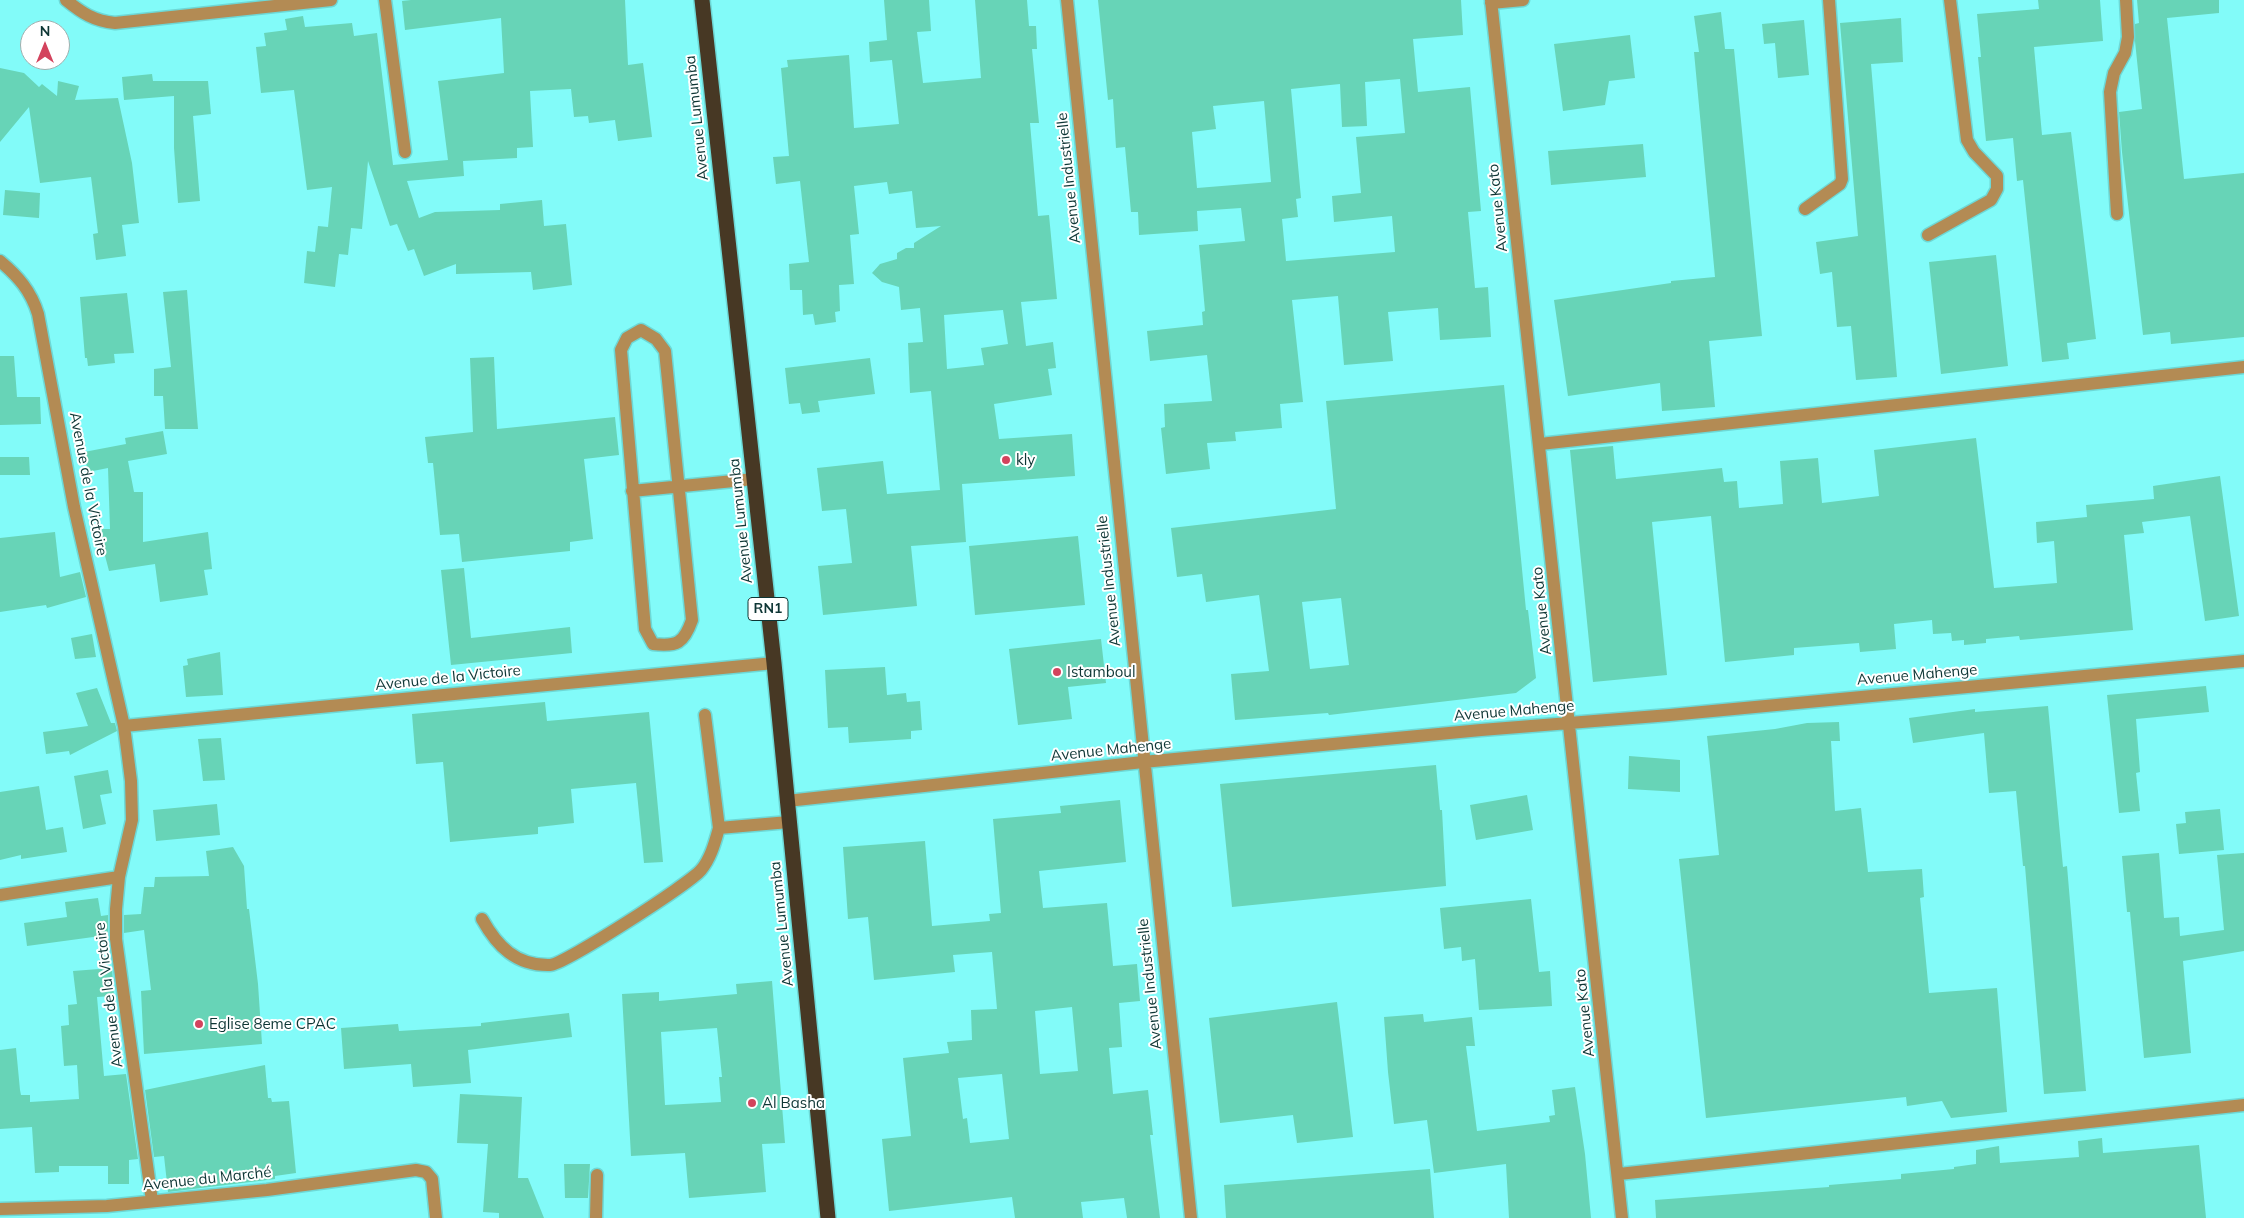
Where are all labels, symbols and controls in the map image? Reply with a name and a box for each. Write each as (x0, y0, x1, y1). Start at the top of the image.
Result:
north arrow (20, 20, 70, 70)
text: N (40, 22, 50, 40)
street label: Avenue Lumumba (681, 54, 713, 182)
street label: Avenue Industrielle (1053, 112, 1085, 244)
street label: Avenue Kato (1484, 163, 1512, 253)
street label: Avenue de la Victoire (65, 411, 111, 557)
place label: kly (1016, 451, 1035, 469)
marker: kly (1000, 454, 1012, 466)
street label: Avenue Lumumba (725, 457, 757, 585)
street label: Avenue Industrielle (1093, 515, 1125, 647)
street label: Avenue Kato (1528, 566, 1556, 656)
road number: RN1 (748, 598, 788, 620)
street label: Avenue de la Victoire (374, 661, 522, 695)
street label: Avenue Mahenge (1856, 661, 1978, 689)
place label: Istamboul (1067, 663, 1135, 681)
marker: Istamboul (1051, 666, 1063, 678)
street label: Avenue Mahenge (1453, 697, 1575, 725)
street label: Avenue Mahenge (1050, 735, 1172, 765)
street label: Avenue Lumumba (766, 860, 798, 988)
street label: Avenue Industrielle (1134, 918, 1166, 1050)
street label: Avenue de la Victoire (91, 921, 127, 1069)
street label: Avenue Kato (1571, 968, 1599, 1058)
place label: Eglise 8eme CPAC (209, 1015, 336, 1033)
marker: Eglise 8eme CPAC (193, 1018, 205, 1030)
place label: Al Basha (762, 1094, 825, 1112)
marker: Al Basha (746, 1097, 758, 1109)
street label: Avenue du Marché (142, 1163, 272, 1195)

